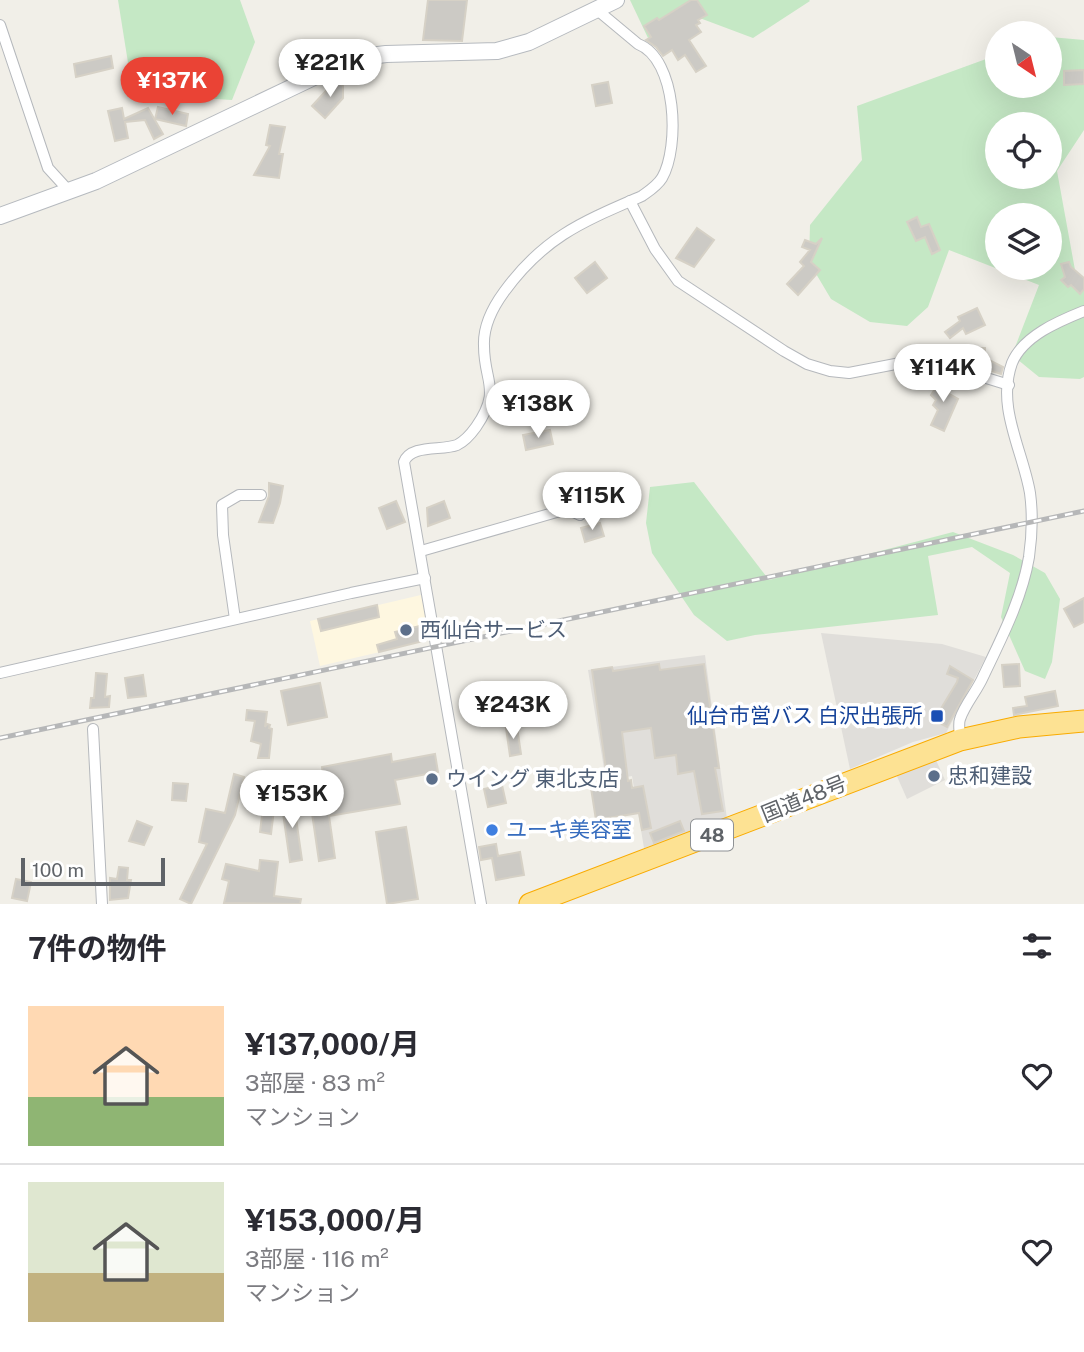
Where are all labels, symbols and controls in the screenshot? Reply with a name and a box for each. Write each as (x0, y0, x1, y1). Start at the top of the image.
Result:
north arrow (985, 21, 1062, 98)
map controls (985, 21, 1062, 280)
pin: ¥221K (281, 40, 379, 99)
text: ¥221K (295, 48, 365, 75)
pin: ¥137K (123, 58, 221, 117)
text: ¥137K (137, 66, 207, 93)
button: locate (985, 112, 1062, 189)
button: layers (985, 203, 1062, 280)
pin: ¥114K (894, 344, 992, 404)
text: ¥114K (910, 353, 976, 380)
pin: ¥138K (489, 380, 587, 440)
text: ¥138K (502, 389, 574, 416)
pin: ¥115K (543, 472, 641, 532)
text: ¥115K (559, 481, 625, 508)
place label: 西仙台サービス (420, 617, 567, 642)
marker: 西仙台サービス (398, 622, 414, 638)
pin: ¥243K (464, 682, 562, 741)
text: ¥243K (475, 690, 551, 717)
place label: 仙台市営バス 白沢出張所 (687, 703, 923, 728)
marker: 仙台市営バス 白沢出張所 (929, 708, 945, 724)
place label: 忠和建設 (948, 763, 1032, 788)
place label: ウイング 東北支店 (446, 766, 619, 791)
marker: 忠和建設 (926, 768, 942, 784)
pin: ¥153K (243, 770, 341, 830)
street label: 国道48号 (758, 770, 850, 827)
marker: ウイング 東北支店 (424, 771, 440, 787)
text: ¥153K (256, 779, 328, 806)
place label: ユーキ美容室 (506, 817, 632, 842)
road number: 48 (691, 820, 733, 850)
marker: ユーキ美容室 (484, 822, 500, 838)
scale bar (21, 855, 164, 887)
text: 100 m (32, 859, 84, 881)
icon: filters (1018, 927, 1056, 965)
text: 7件の物件 (28, 930, 167, 966)
text: ¥137,000/月 (245, 1026, 420, 1062)
icon: home (84, 1034, 168, 1118)
icon: heart (1018, 1057, 1056, 1095)
text: 3部屋 · 83 m² (245, 1069, 385, 1096)
text: マンション (245, 1103, 360, 1130)
text: ¥153,000/月 (245, 1202, 425, 1238)
icon: home (84, 1210, 168, 1294)
icon: heart (1018, 1233, 1056, 1271)
text: 3部屋 · 116 m² (245, 1245, 389, 1272)
text: マンション (245, 1279, 360, 1306)

